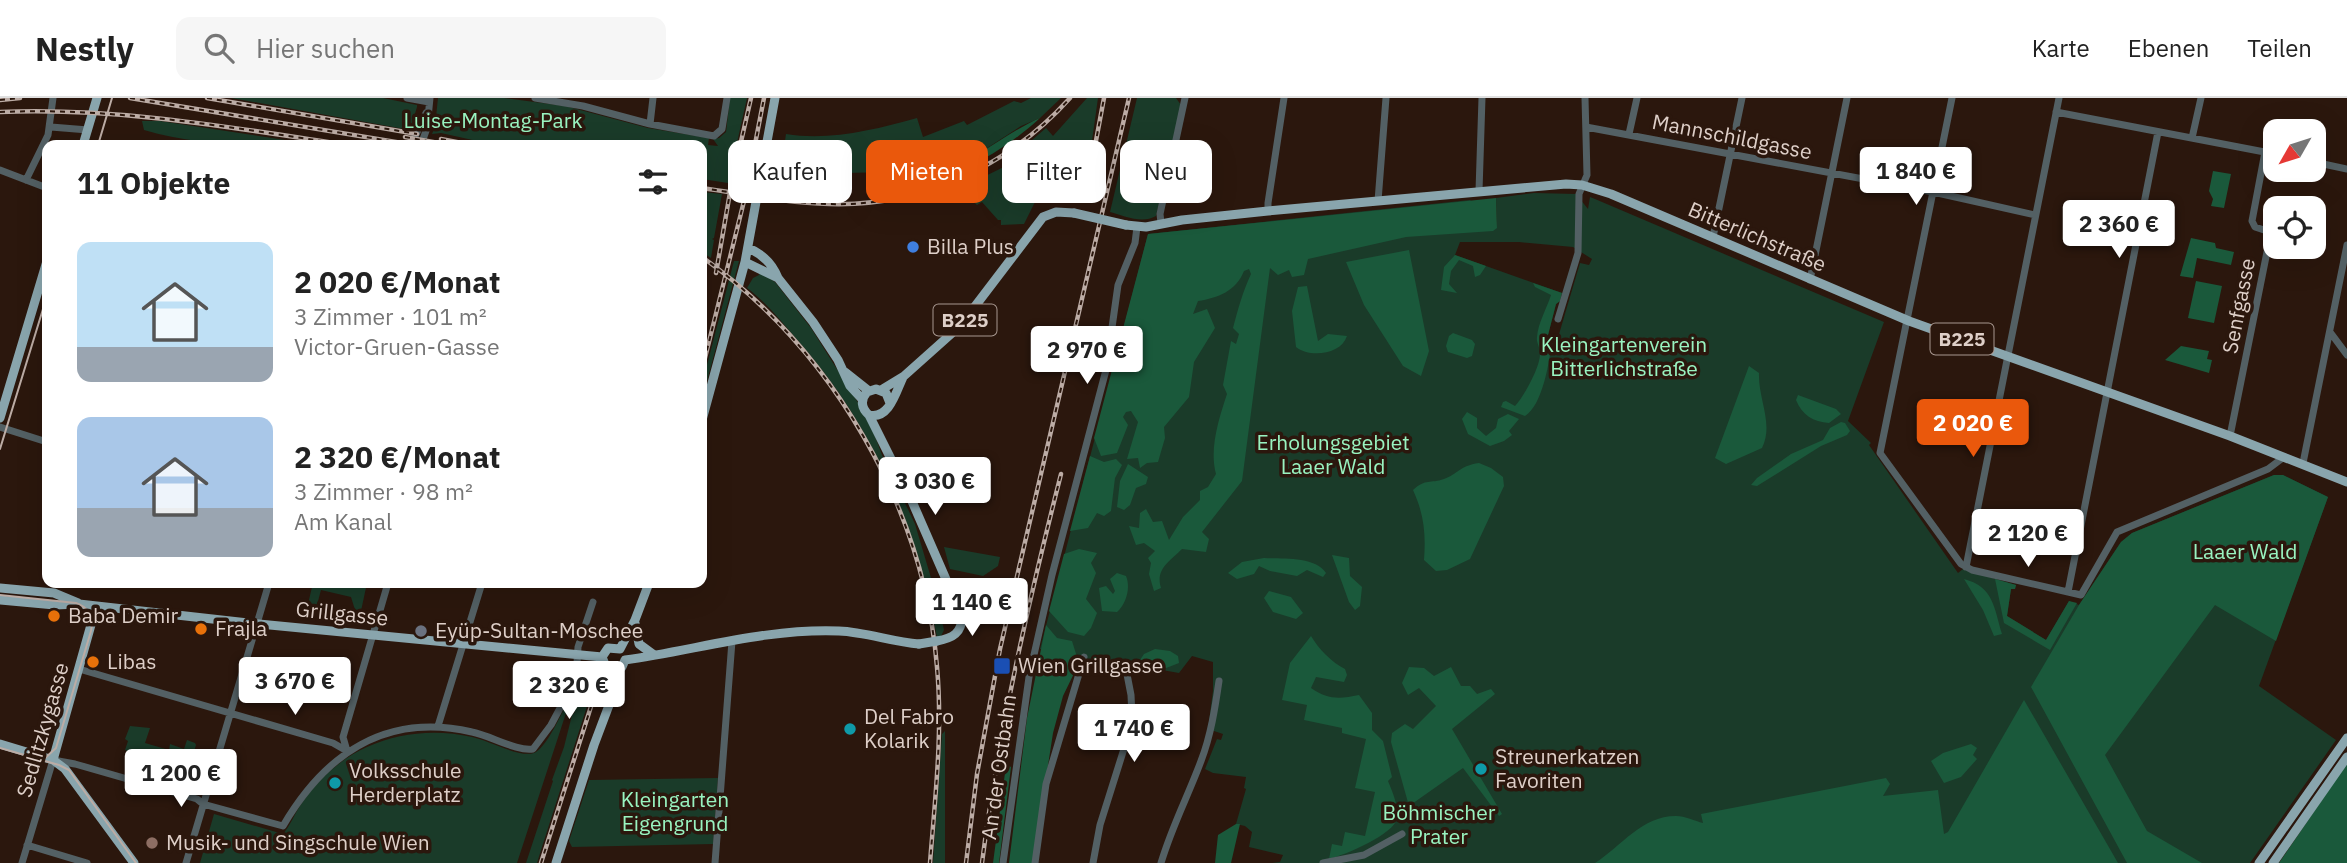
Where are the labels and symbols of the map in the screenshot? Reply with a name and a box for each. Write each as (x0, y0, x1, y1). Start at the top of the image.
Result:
park label: Luise-Montag-Park (403, 106, 583, 134)
street label: Mannschildgasse (1650, 107, 1814, 165)
north arrow (2263, 119, 2326, 182)
pin: 1 840 € (1851, 148, 1981, 207)
street label: Bitterlichstraße (1684, 194, 1831, 278)
pin: 2 360 € (2054, 200, 2184, 260)
place label: Billa Plus (927, 232, 1014, 260)
marker: Billa Plus (905, 239, 921, 255)
street label: Senfgasse (2215, 256, 2261, 356)
road number: B225 (934, 304, 996, 336)
road number: B225 (1930, 324, 1994, 354)
pin: 2 970 € (1022, 327, 1152, 386)
park label: Kleingartenverein Bitterlichstraße (1541, 330, 1707, 382)
pin: 2 020 € (1908, 400, 2038, 459)
park label: Erholungsgebiet Laaer Wald (1256, 428, 1410, 480)
pin: 3 030 € (870, 458, 1000, 517)
pin: 2 120 € (1963, 510, 2093, 569)
park label: Laaer Wald (2193, 537, 2297, 565)
pin: 1 140 € (907, 578, 1037, 638)
street label: Grillgasse (294, 594, 390, 632)
place label: Baba Demir (68, 601, 178, 629)
marker: Baba Demir (46, 608, 62, 624)
place label: Frajla (215, 614, 267, 642)
place label: Eyüp-Sultan-Moschee (435, 616, 643, 644)
marker: Frajla (193, 621, 209, 637)
marker: Eyüp-Sultan-Moschee (413, 623, 429, 639)
place label: Libas (107, 647, 156, 675)
place label: Wien Grillgasse (1018, 651, 1163, 679)
marker: Libas (85, 654, 101, 670)
marker: Wien Grillgasse (992, 656, 1012, 676)
pin: 3 670 € (230, 658, 360, 717)
street label: Sedlitzkygasse (9, 659, 75, 800)
pin: 2 320 € (504, 662, 634, 721)
street label: An der Ostbahn (974, 692, 1022, 841)
place label: Del Fabro Kolarik (864, 702, 954, 754)
pin: 1 740 € (1069, 704, 1199, 764)
marker: Del Fabro Kolarik (842, 721, 858, 737)
place label: Streunerkatzen Favoriten (1495, 742, 1639, 794)
pin: 1 200 € (116, 750, 246, 809)
place label: Volksschule Herderplatz (349, 756, 461, 808)
marker: Streunerkatzen Favoriten (1473, 761, 1489, 777)
marker: Volksschule Herderplatz (327, 775, 343, 791)
park label: Kleingarten Eigengrund (621, 785, 729, 837)
park label: Böhmischer Prater (1383, 798, 1496, 850)
place label: Musik- und Singschule Wien (166, 828, 430, 856)
marker: Musik- und Singschule Wien (144, 835, 160, 851)

